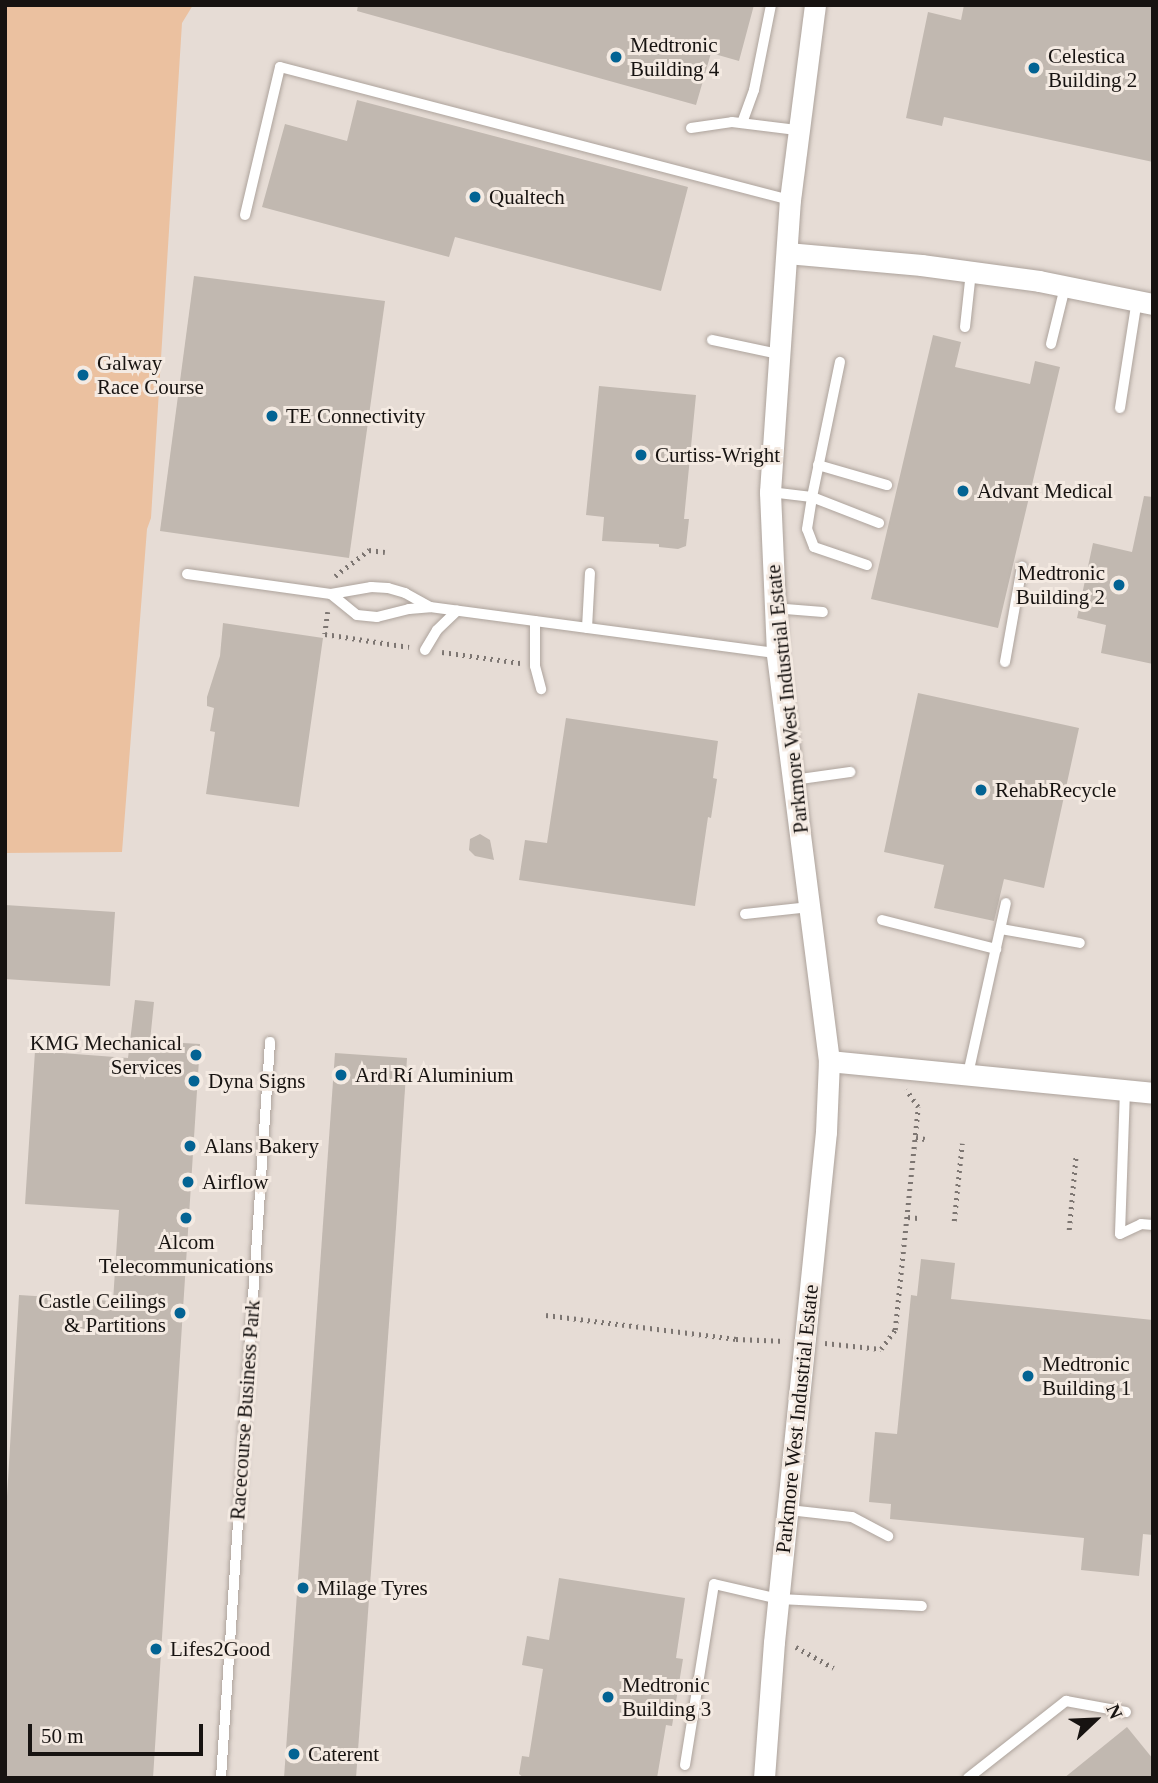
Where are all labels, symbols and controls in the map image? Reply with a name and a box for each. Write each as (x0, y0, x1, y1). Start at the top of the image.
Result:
place label: Medtronic Building 4 (630, 32, 719, 82)
place label: Celestica Building 2 (1048, 43, 1137, 93)
marker: Medtronic Building 4 (608, 49, 624, 65)
marker: Celestica Building 2 (1026, 60, 1042, 76)
place label: Qualtech (489, 184, 565, 210)
marker: Qualtech (467, 189, 483, 205)
place label: Galway Race Course (97, 350, 204, 400)
marker: Galway Race Course (75, 367, 91, 383)
place label: TE Connectivity (286, 403, 425, 429)
marker: TE Connectivity (264, 408, 280, 424)
place label: Curtiss-Wright (655, 442, 780, 468)
marker: Curtiss-Wright (633, 447, 649, 463)
place label: Advant Medical (977, 478, 1113, 504)
marker: Advant Medical (955, 483, 971, 499)
place label: Medtronic Building 2 (1016, 560, 1105, 610)
street label: Parkmore West Industrial Estate (760, 563, 814, 835)
marker: Medtronic Building 2 (1111, 577, 1127, 593)
place label: RehabRecycle (995, 777, 1116, 803)
marker: RehabRecycle (973, 782, 989, 798)
place label: KMG Mechanical Services (30, 1030, 182, 1080)
marker: KMG Mechanical Services (188, 1047, 204, 1063)
place label: Ard Rí Aluminium (355, 1062, 515, 1088)
marker: Ard Rí Aluminium (333, 1067, 349, 1083)
place label: Dyna Signs (208, 1068, 305, 1094)
marker: Dyna Signs (186, 1073, 202, 1089)
place label: Alans Bakery (204, 1133, 319, 1159)
marker: Alans Bakery (182, 1138, 198, 1154)
place label: Airflow (202, 1169, 268, 1195)
marker: Airflow (180, 1174, 196, 1190)
marker: Alcom Telecommunications (178, 1210, 194, 1226)
place label: Alcom Telecommunications (99, 1229, 273, 1279)
street label: Parkmore West Industrial Estate (770, 1283, 824, 1555)
place label: Castle Ceilings & Partitions (38, 1288, 166, 1338)
street label: Racecourse Business Park (225, 1299, 265, 1521)
marker: Castle Ceilings & Partitions (172, 1305, 188, 1321)
place label: Medtronic Building 1 (1042, 1351, 1131, 1401)
marker: Medtronic Building 1 (1020, 1368, 1036, 1384)
place label: Milage Tyres (317, 1575, 428, 1601)
marker: Milage Tyres (295, 1580, 311, 1596)
place label: Lifes2Good (170, 1636, 270, 1662)
marker: Lifes2Good (148, 1641, 164, 1657)
place label: Medtronic Building 3 (622, 1672, 711, 1722)
north arrow (1060, 1685, 1130, 1755)
marker: Medtronic Building 3 (600, 1689, 616, 1705)
text: N (1102, 1701, 1127, 1722)
scale bar (32, 1710, 206, 1754)
text: 50 m (41, 1724, 84, 1748)
place label: Caterent (308, 1741, 379, 1767)
marker: Caterent (286, 1746, 302, 1762)

